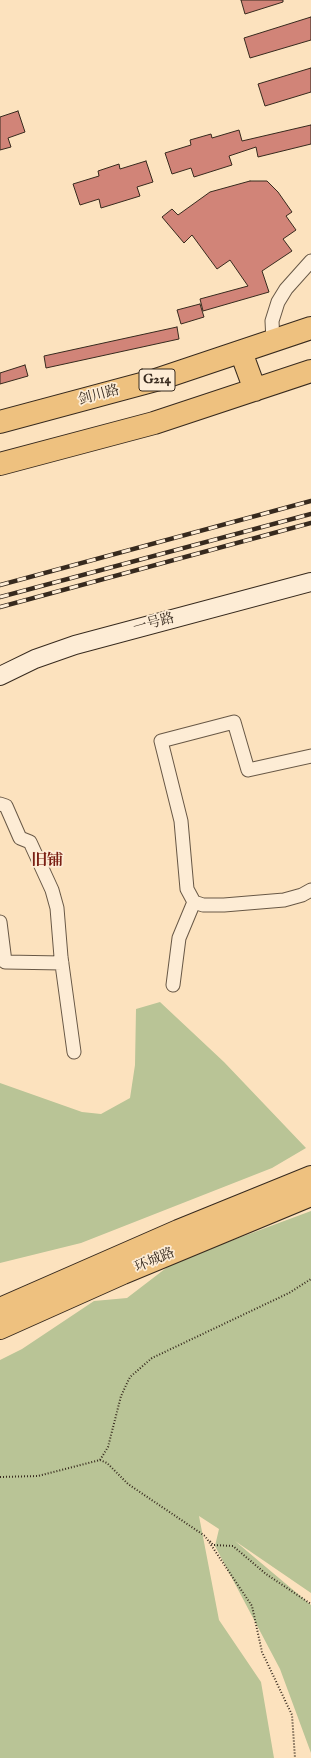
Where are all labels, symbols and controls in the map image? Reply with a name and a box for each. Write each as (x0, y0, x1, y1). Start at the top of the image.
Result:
road number: G214 (139, 369, 175, 391)
street label: 剑川路 (77, 382, 121, 410)
street label: 一号路 (132, 610, 176, 638)
district label: 旧铺 (31, 852, 63, 872)
street label: 环城路 (132, 1245, 178, 1277)

